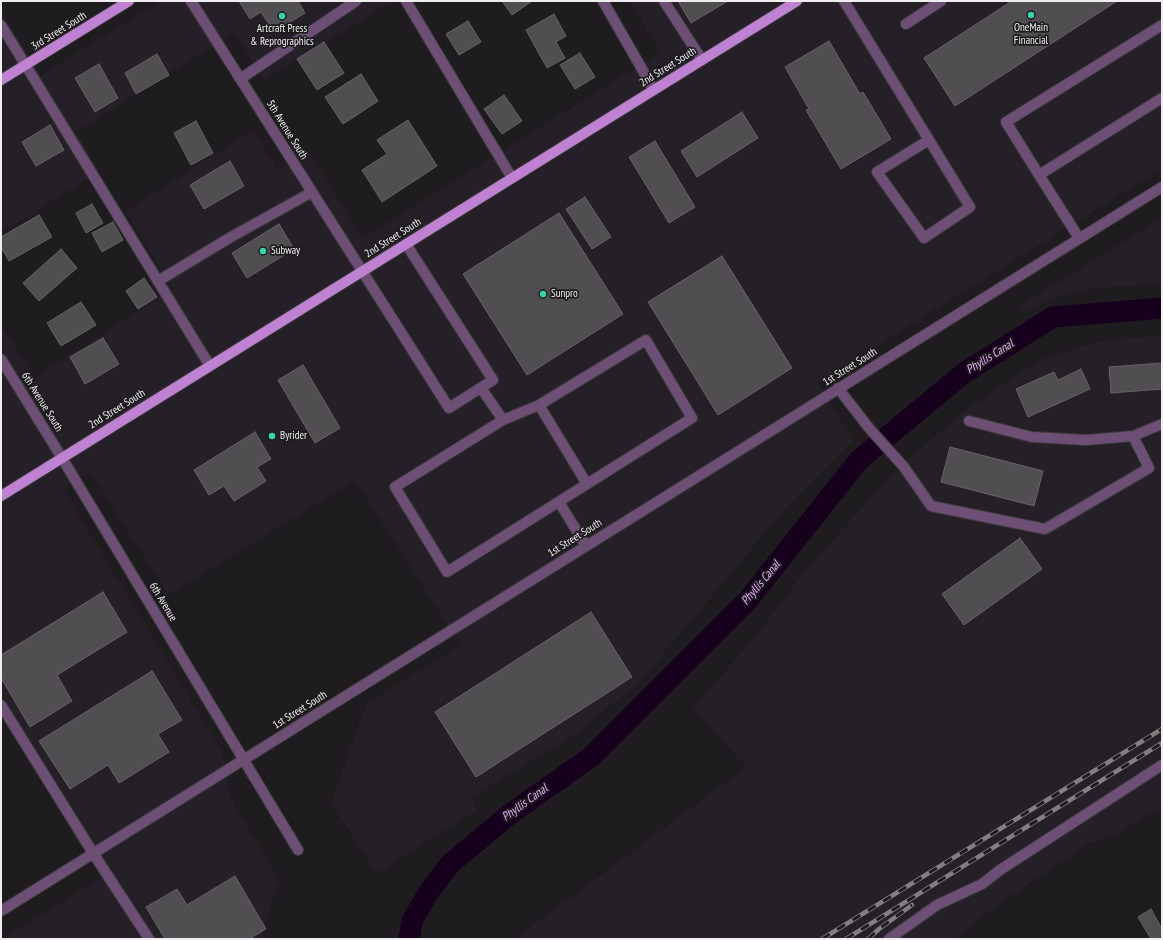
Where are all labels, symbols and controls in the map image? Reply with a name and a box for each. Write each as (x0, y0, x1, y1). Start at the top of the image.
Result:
street label: 3rd Street South (29, 9, 89, 53)
marker: OneMain Financial (1026, 10, 1036, 20)
marker: Artcraft Press & Reprographics (277, 11, 287, 21)
place label: OneMain Financial (1014, 21, 1048, 47)
place label: Artcraft Press & Reprographics (250, 22, 314, 48)
street label: 2nd Street South (637, 44, 699, 90)
street label: 5th Avenue South (264, 98, 310, 162)
street label: 2nd Street South (362, 215, 424, 261)
place label: Subway (271, 244, 300, 258)
marker: Subway (258, 246, 268, 256)
place label: Sunpro (551, 287, 578, 301)
marker: Sunpro (538, 289, 548, 299)
water label: Phyllis Canal (964, 337, 1016, 377)
street label: 1st Street South (821, 345, 879, 389)
street label: 6th Avenue South (19, 370, 65, 434)
street label: 2nd Street South (86, 386, 148, 432)
place label: Byrider (280, 429, 307, 443)
marker: Byrider (267, 431, 277, 441)
street label: 1st Street South (546, 516, 604, 560)
water label: Phyllis Canal (738, 558, 784, 608)
street label: 6th Avenue (146, 580, 180, 624)
street label: 1st Street South (271, 688, 329, 732)
water label: Phyllis Canal (499, 782, 551, 824)

